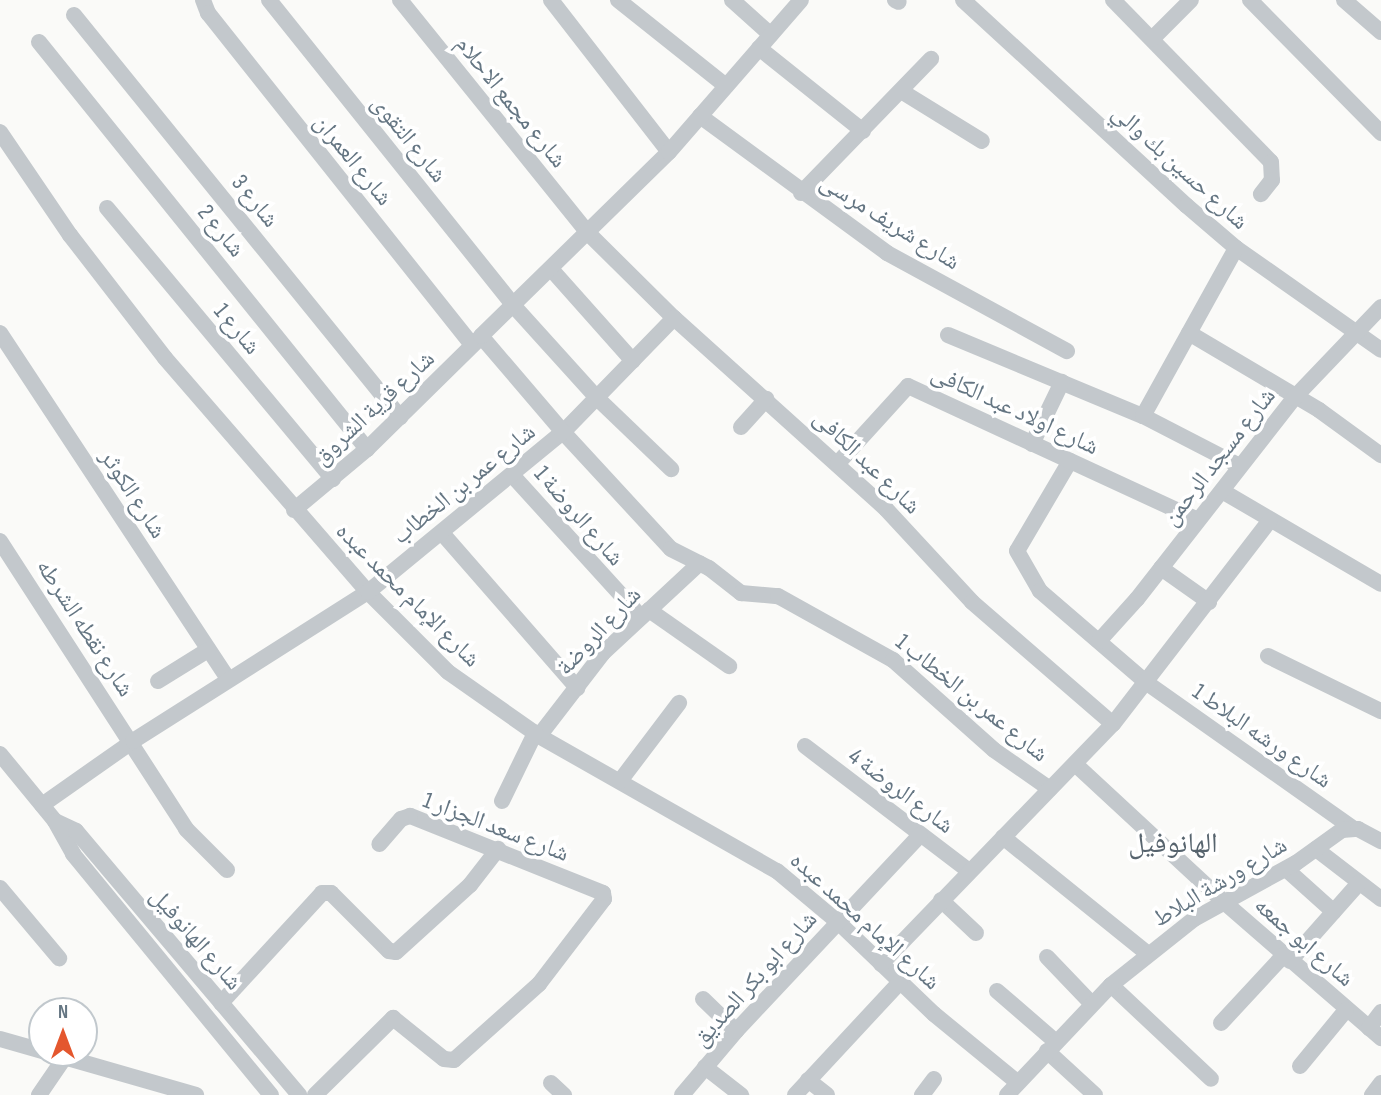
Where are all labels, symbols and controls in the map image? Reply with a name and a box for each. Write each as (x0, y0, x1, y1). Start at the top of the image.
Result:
street label: شارع مجمع الاحلام (449, 30, 573, 174)
street label: شارع التقوى (365, 89, 453, 189)
street label: شارع حسين بك والي (1106, 98, 1254, 236)
street label: شارع العمران (307, 108, 399, 212)
street label: شارع شريف مرسى (815, 168, 965, 276)
street label: شارع 3 (225, 169, 285, 233)
street label: شارع 2 (191, 199, 251, 263)
street label: شارع 1 (207, 298, 267, 360)
street label: شارع قرية الشروق (307, 345, 441, 471)
street label: شارع اولاد عبد الكافى (927, 359, 1103, 461)
street label: شارع مسجد الرحمن (1156, 382, 1282, 532)
street label: شارع عبد الكافى (807, 404, 927, 520)
street label: شارع عمر بن الخطاب (387, 417, 541, 551)
street label: شارع الكوثر (94, 444, 172, 544)
street label: شارع الروضة 1 (528, 460, 630, 572)
street label: شارع الإمام محمد عبده (330, 517, 486, 673)
street label: شارع نقطه الشرطه (30, 554, 140, 702)
street label: شارع الروضة (551, 581, 647, 681)
street label: شارع عمر بن الخطاب 1 (890, 628, 1054, 768)
street label: شارع ورشه البلاط 1 (1187, 677, 1337, 795)
street label: شارع الروضة 4 (843, 742, 959, 840)
street label: شارع سعد الجزار 1 (419, 786, 573, 868)
district label: الهانوفيل (1128, 827, 1218, 861)
street label: شارع ورشة البلاط (1148, 831, 1292, 933)
street label: شارع الإمام محمد عبده (784, 846, 946, 996)
street label: شارع الهانوفيل (144, 882, 248, 996)
street label: شارع ابو جمعه (1248, 891, 1360, 993)
street label: شارع ابو بكر الصديق (687, 905, 823, 1053)
north arrow (28, 997, 98, 1067)
text: N (58, 1001, 68, 1024)

